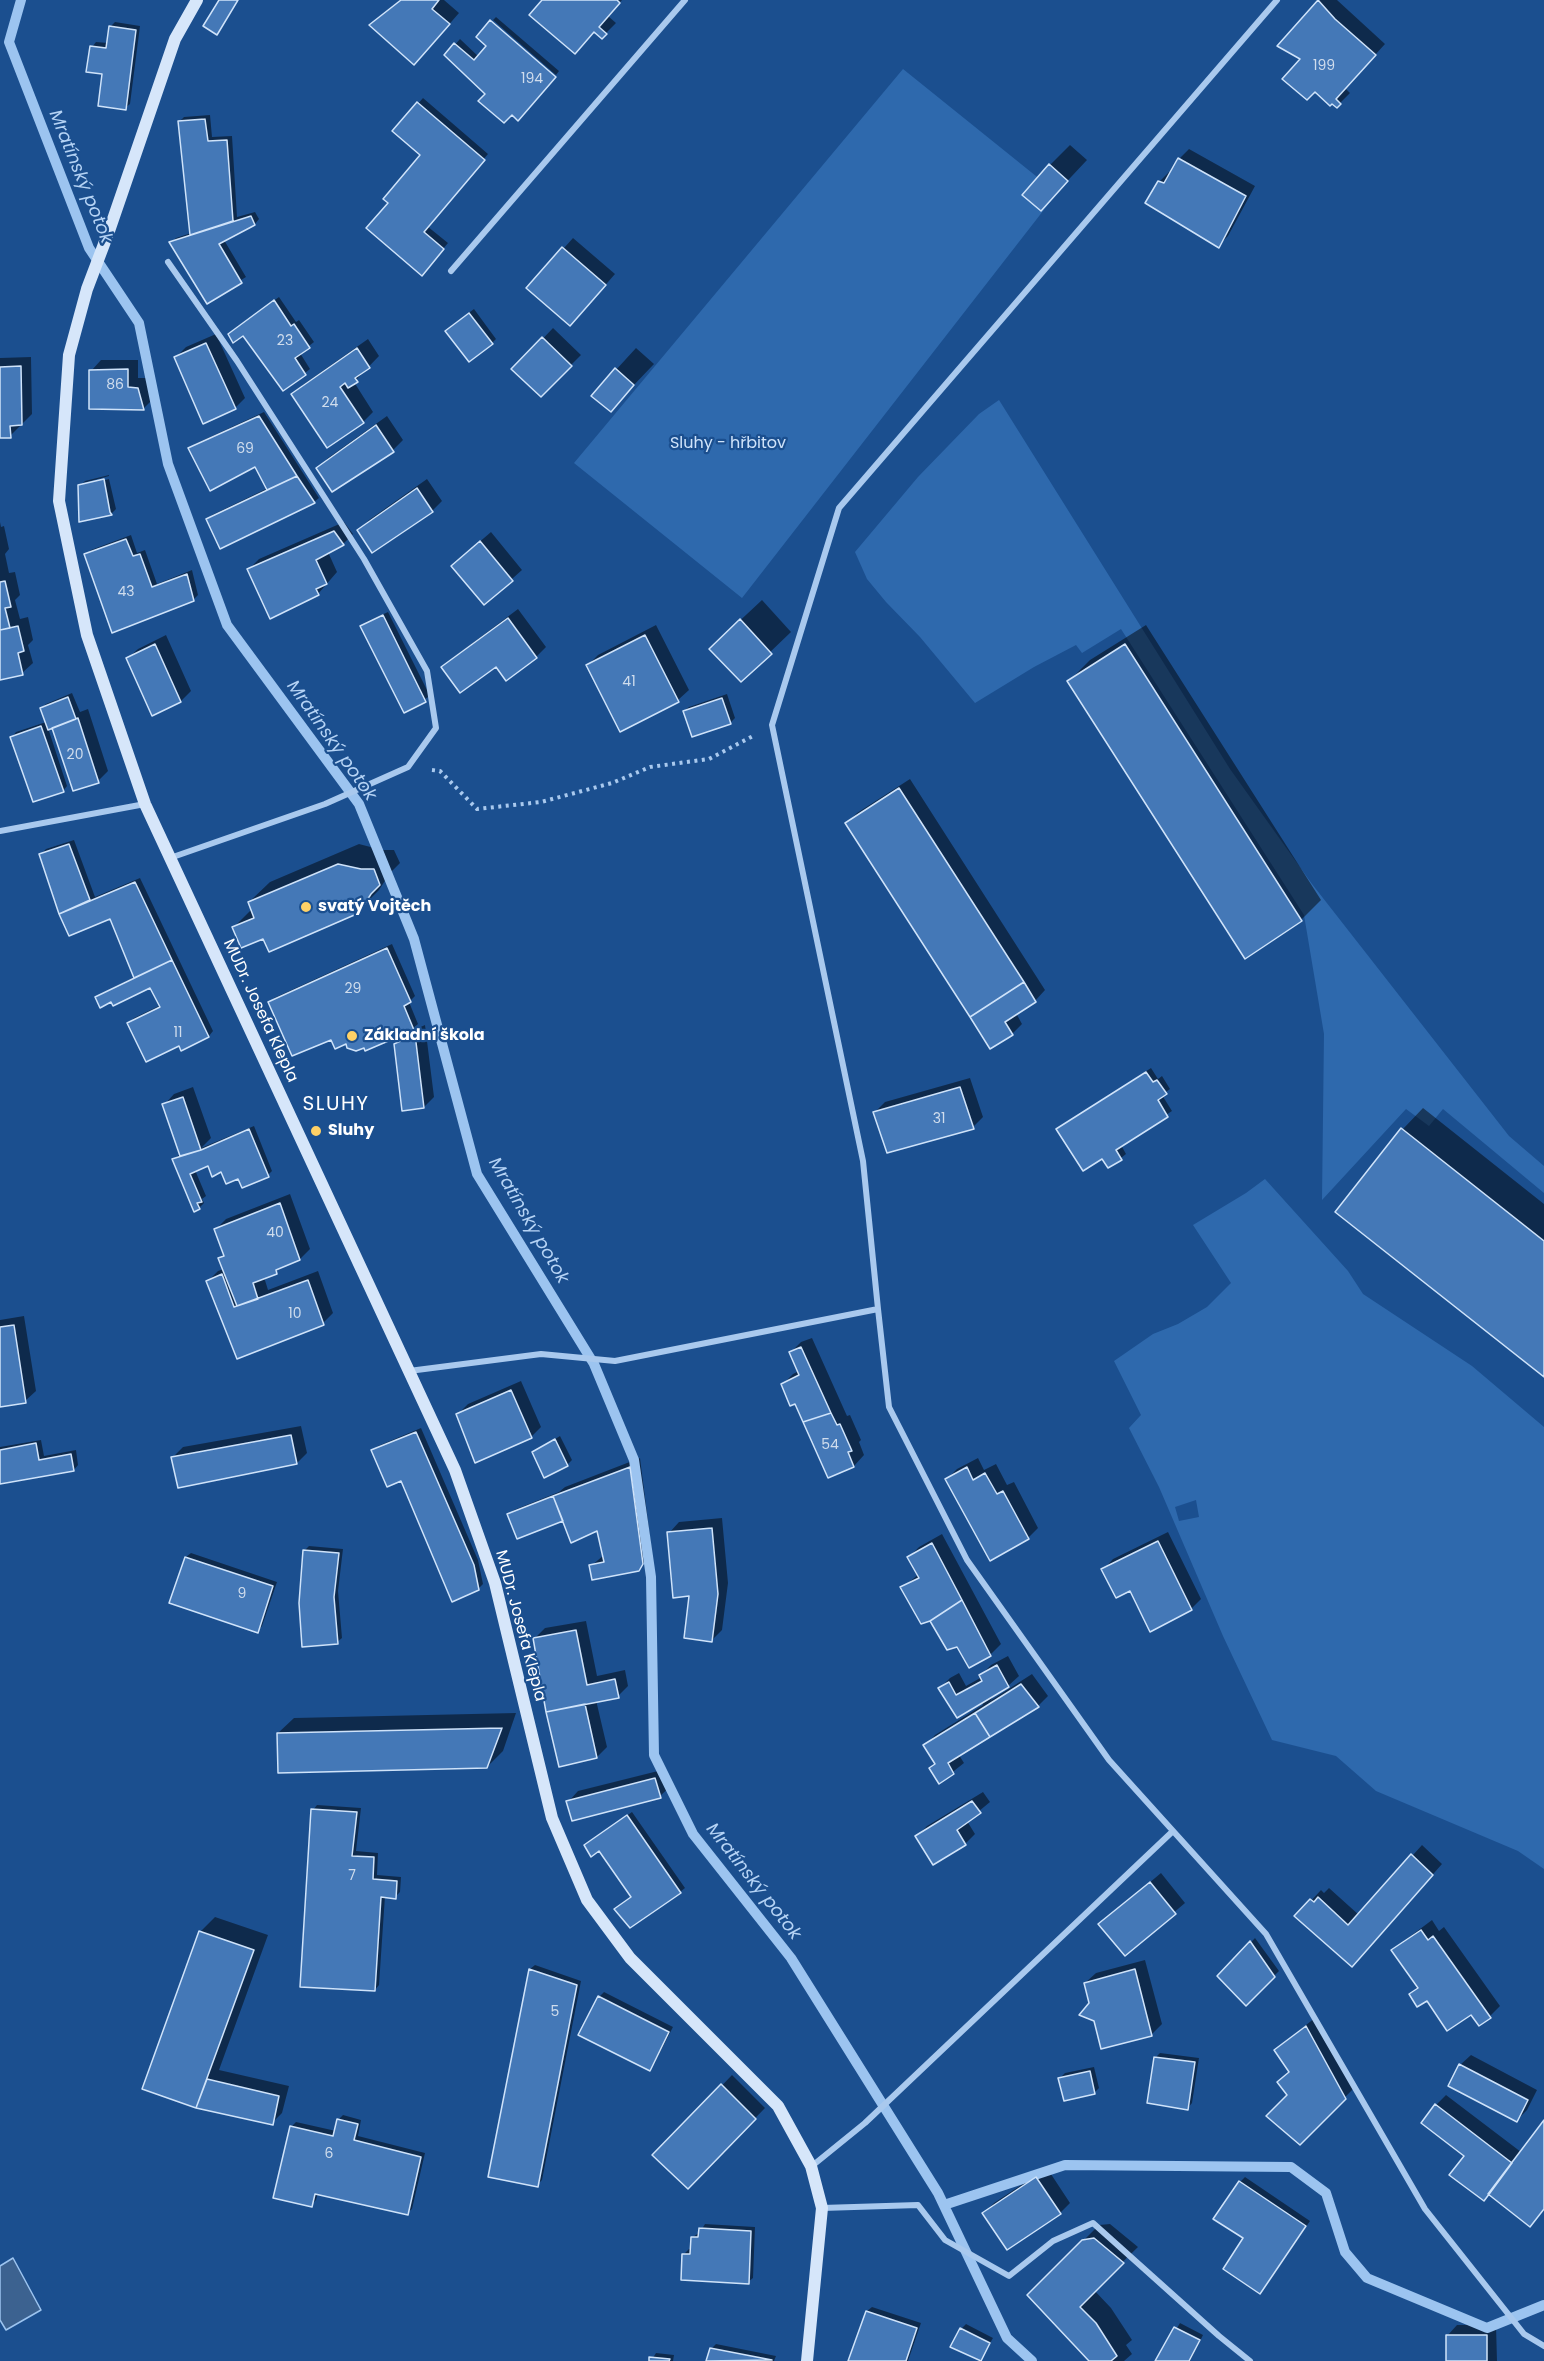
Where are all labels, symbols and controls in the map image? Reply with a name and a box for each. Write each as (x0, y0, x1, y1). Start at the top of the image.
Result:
house number: 199 (1313, 58, 1335, 74)
house number: 194 (521, 71, 543, 87)
water label: Mratínský potok (43, 107, 117, 247)
house number: 23 (277, 333, 293, 349)
house number: 86 (106, 377, 124, 393)
house number: 24 (322, 395, 338, 411)
park label: Sluhy - hřbitov (670, 434, 786, 454)
house number: 69 (236, 441, 254, 457)
house number: 43 (117, 584, 135, 600)
house number: 41 (622, 674, 636, 690)
water label: Mratínský potok (281, 677, 381, 805)
house number: 20 (67, 747, 83, 763)
place label: svatý Vojtěch (318, 897, 431, 917)
marker: svatý Vojtěch (299, 900, 313, 914)
street label: MUDr. Josefa Klepla (218, 936, 302, 1086)
house number: 29 (345, 981, 361, 997)
house number: 11 (174, 1025, 182, 1041)
place label: Základní škola (364, 1026, 485, 1046)
marker: Základní škola (345, 1029, 359, 1043)
district label: SLUHY (303, 1093, 369, 1117)
house number: 31 (933, 1111, 945, 1127)
place label: Sluhy (328, 1121, 374, 1141)
marker: Sluhy (309, 1124, 323, 1138)
water label: Mratínský potok (483, 1154, 573, 1288)
house number: 40 (266, 1225, 284, 1241)
house number: 10 (288, 1306, 302, 1322)
house number: 54 (821, 1437, 839, 1453)
street label: MUDr. Josefa Klepla (491, 1548, 549, 1704)
house number: 9 (238, 1586, 246, 1602)
water label: Mratínský potok (701, 1819, 805, 1945)
house number: 7 (348, 1868, 356, 1884)
house number: 5 (551, 2004, 559, 2020)
house number: 6 (325, 2146, 333, 2162)

